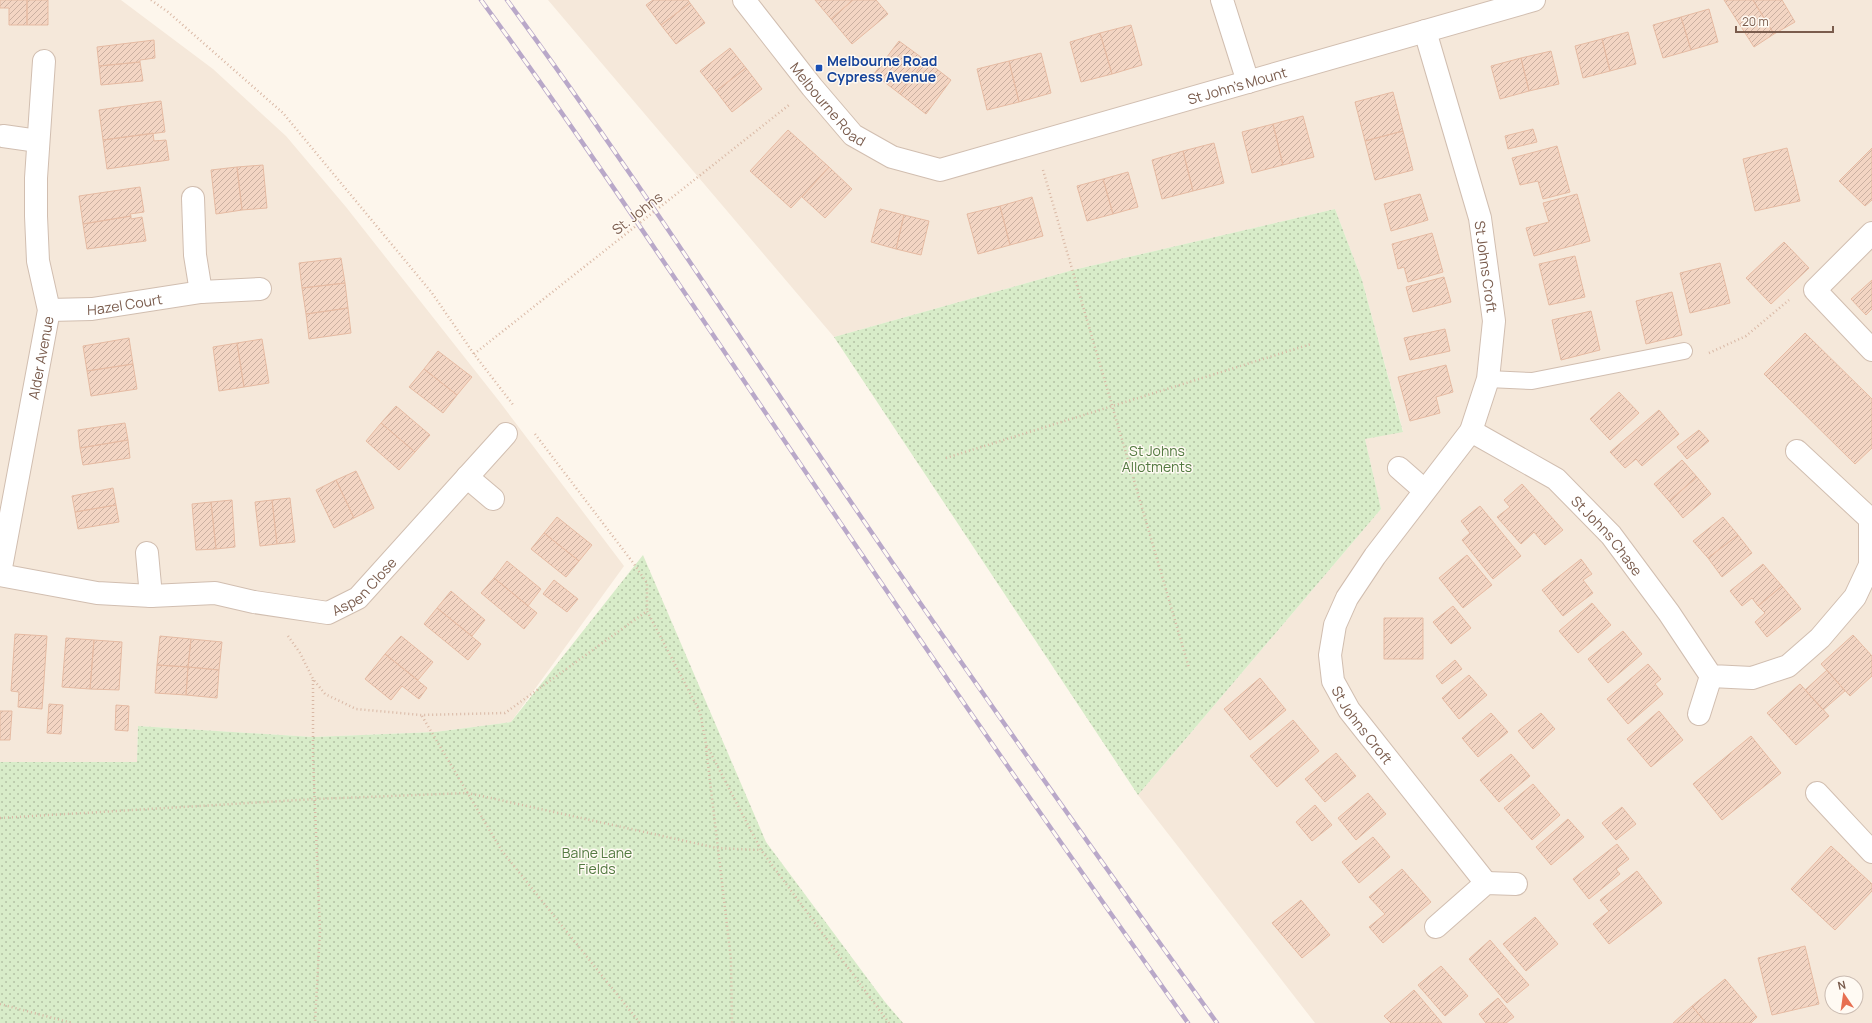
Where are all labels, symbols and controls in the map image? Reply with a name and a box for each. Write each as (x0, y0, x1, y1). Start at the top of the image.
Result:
scale bar (1736, 8, 1833, 34)
text: 20 m (1742, 13, 1769, 30)
place label: Melbourne Road Cypress Avenue (827, 51, 937, 86)
street label: Melbourne Road (786, 58, 869, 150)
street label: St John's Mount (1185, 62, 1289, 108)
marker: Melbourne Road Cypress Avenue (814, 63, 824, 73)
street label: St. Johns (608, 187, 666, 239)
street label: St Johns Croft (1471, 220, 1502, 314)
street label: Hazel Court (87, 289, 164, 319)
street label: Alder Avenue (23, 314, 57, 401)
park label: St Johns Allotments (1122, 441, 1192, 476)
street label: St Johns Chase (1568, 491, 1647, 579)
street label: Aspen Close (328, 553, 400, 619)
street label: St Johns Croft (1328, 682, 1398, 768)
park label: Balne Lane Fields (562, 843, 632, 878)
north arrow (1824, 975, 1864, 1015)
text: N (1836, 977, 1847, 993)

